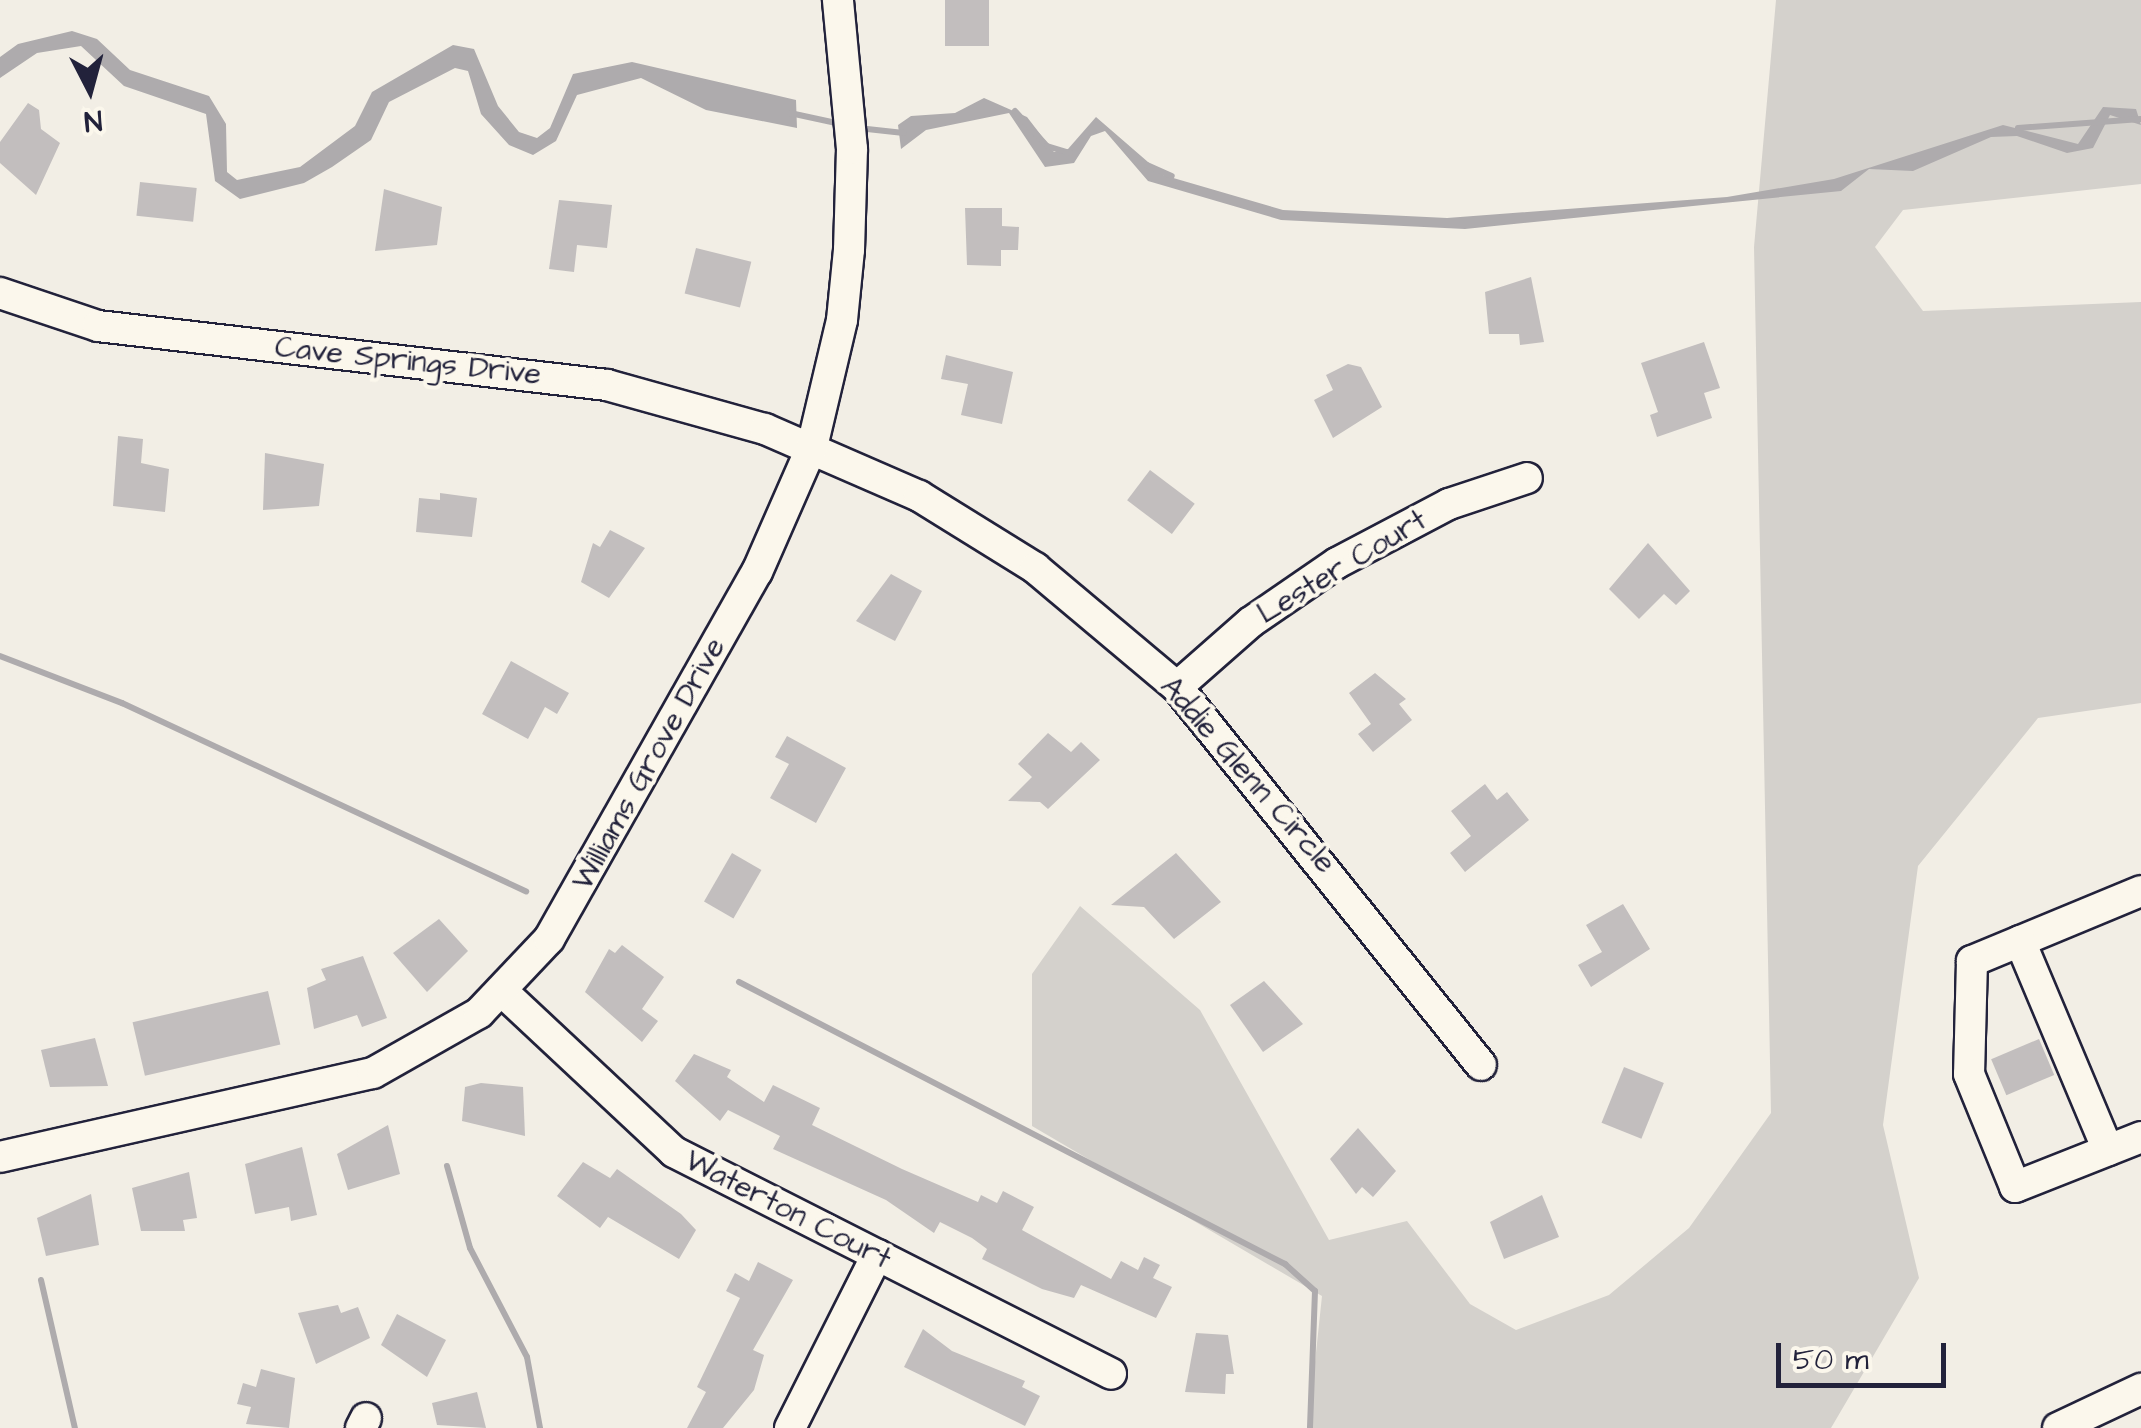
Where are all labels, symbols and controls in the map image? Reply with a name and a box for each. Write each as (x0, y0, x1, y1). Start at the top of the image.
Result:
north arrow (40, 40, 140, 140)
text: N (82, 100, 104, 141)
street label: Cave Springs Drive (273, 329, 543, 393)
street label: Lester Court (1251, 502, 1433, 632)
street label: Williams Grove Drive (565, 632, 733, 896)
street label: Addie Glenn Circle (1153, 669, 1343, 881)
street label: Waterton Court (679, 1143, 897, 1277)
scale bar (1781, 1323, 1951, 1385)
text: 50 m (1793, 1339, 1869, 1381)

